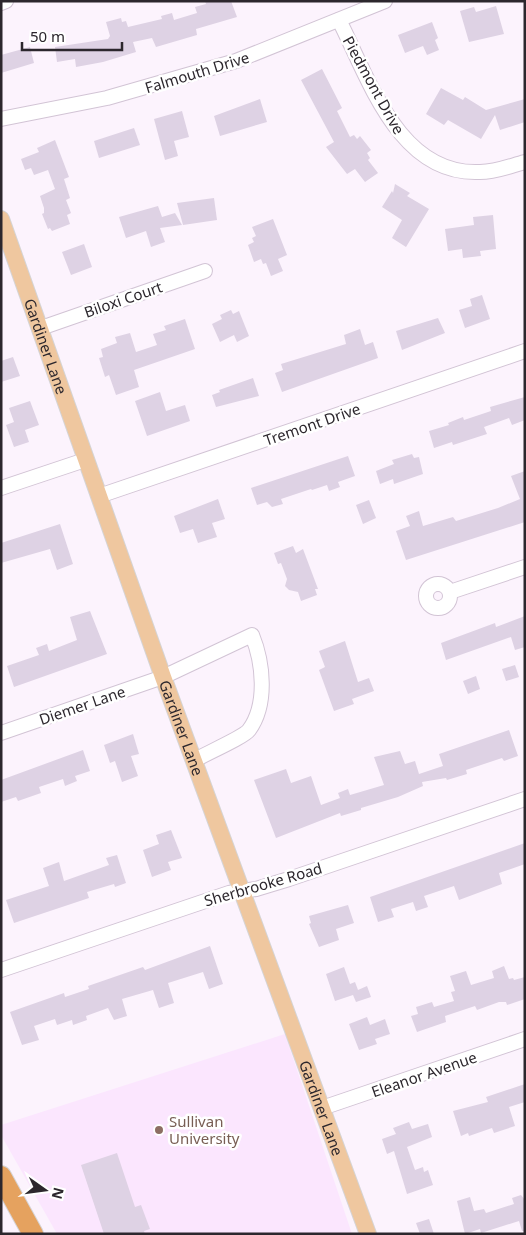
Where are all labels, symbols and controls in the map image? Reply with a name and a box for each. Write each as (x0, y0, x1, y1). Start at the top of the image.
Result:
scale bar (22, 20, 122, 52)
text: 50 m (30, 26, 65, 46)
street label: Piedmont Drive (339, 32, 409, 138)
street label: Falmouth Drive (142, 47, 252, 97)
street label: Biloxi Court (81, 276, 165, 322)
street label: Gardiner Lane (20, 296, 72, 397)
street label: Tremont Drive (261, 398, 363, 450)
street label: Gardiner Lane (155, 677, 208, 778)
street label: Diemer Lane (36, 681, 128, 729)
street label: Sherbrooke Road (202, 858, 324, 910)
street label: Eleanor Avenue (369, 1047, 479, 1101)
street label: Gardiner Lane (295, 1057, 348, 1158)
place label: Sullivan University (169, 1111, 240, 1148)
marker: Sullivan University (153, 1124, 165, 1136)
north arrow (20, 1165, 70, 1215)
text: N (48, 1185, 69, 1201)

